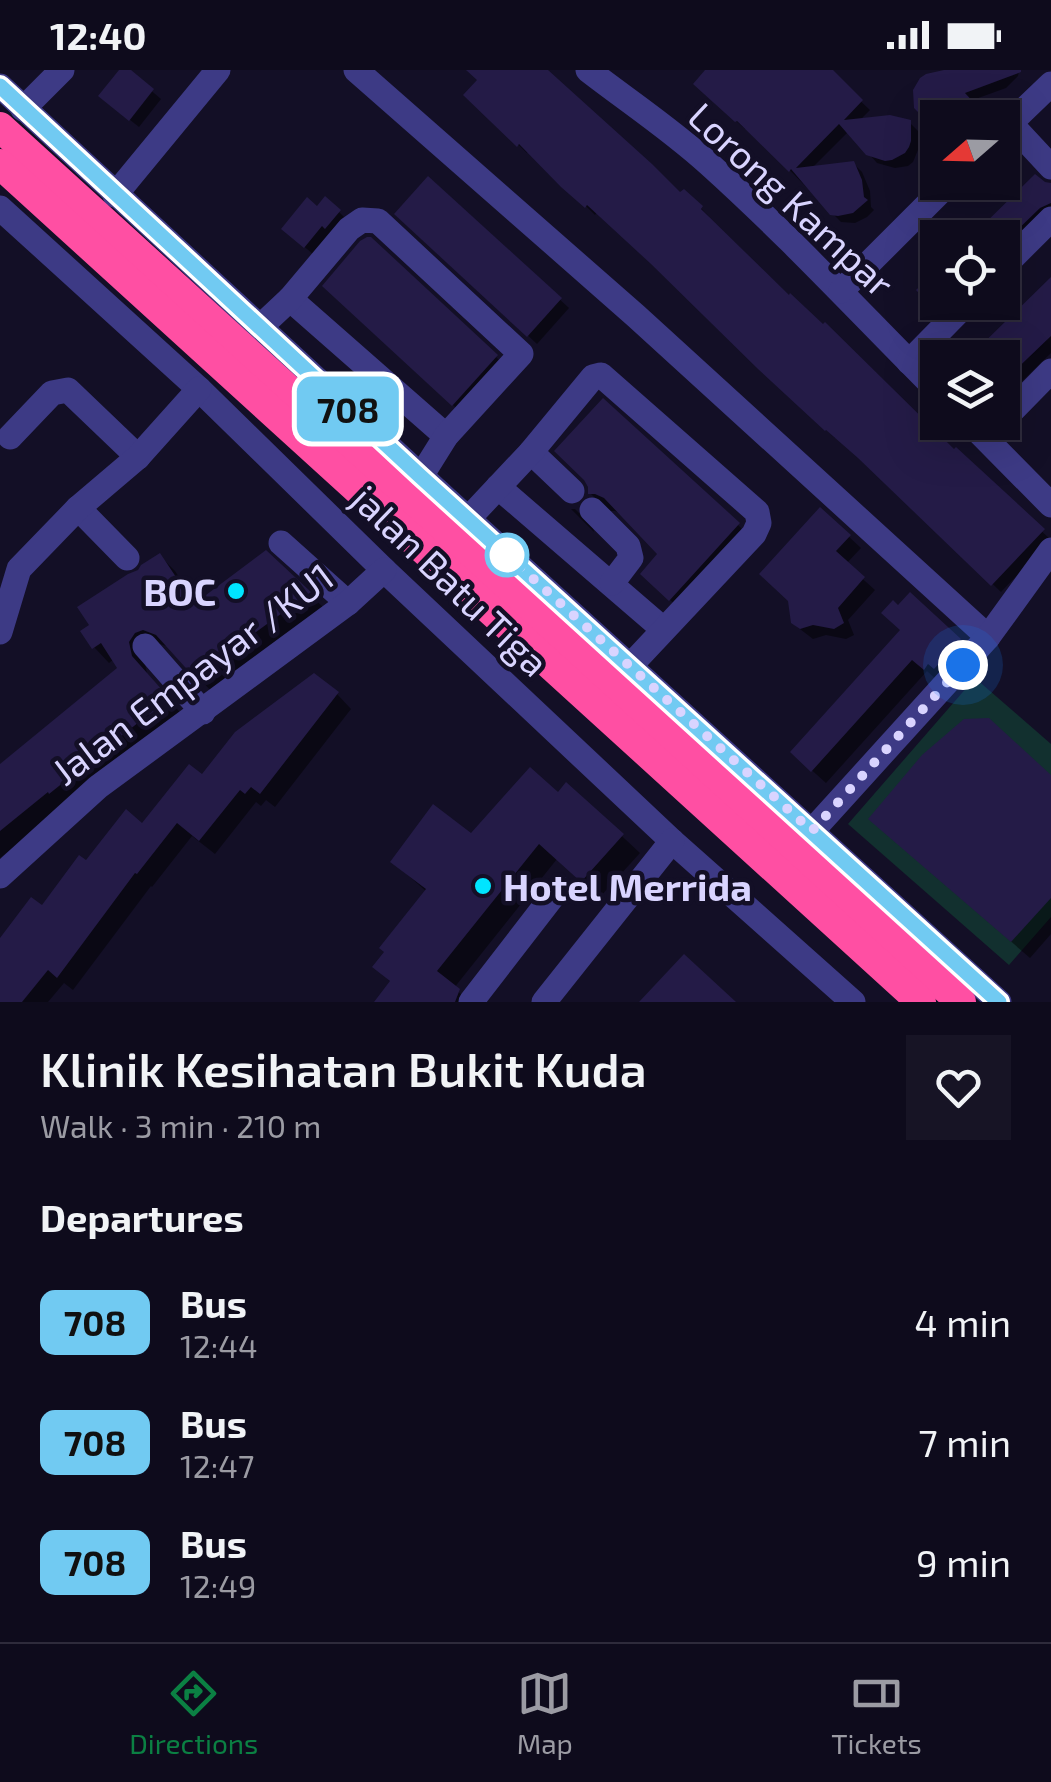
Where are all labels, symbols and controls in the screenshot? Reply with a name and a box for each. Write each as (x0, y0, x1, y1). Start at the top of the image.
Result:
text: 12:40 (50, 12, 146, 58)
street label: Lorong Kampar (680, 92, 904, 306)
north arrow (920, 100, 1020, 200)
map controls (920, 100, 1020, 440)
button: locate (920, 220, 1020, 320)
button: layers (920, 340, 1020, 440)
line badge: 708 (290, 376, 406, 442)
text: 708 (317, 388, 379, 430)
street label: jalan Batu Tiga (343, 475, 559, 685)
unlabelled marker (486, 534, 528, 576)
street label: Jalan Empayar /KU1 (42, 552, 342, 794)
place label: BOC (143, 568, 216, 614)
marker: BOC (225, 580, 247, 602)
your location (938, 640, 988, 690)
place label: Hotel Merrida (503, 863, 752, 909)
marker: Hotel Merrida (472, 875, 494, 897)
button: heart (906, 1035, 1011, 1140)
text: Klinik Kesihatan Bukit Kuda (40, 1039, 647, 1097)
text: Walk · 3 min · 210 m (40, 1106, 321, 1144)
text: Departures (40, 1194, 244, 1240)
text: Bus (180, 1280, 247, 1326)
text: 4 min (914, 1299, 1011, 1345)
text: 708 (64, 1301, 126, 1343)
text: 12:44 (180, 1326, 258, 1364)
text: Bus (180, 1400, 247, 1446)
text: 7 min (918, 1419, 1011, 1465)
text: 708 (64, 1421, 126, 1463)
text: 12:47 (180, 1446, 254, 1484)
text: Bus (180, 1520, 247, 1566)
text: 9 min (916, 1539, 1011, 1585)
text: 708 (64, 1541, 126, 1583)
text: 12:49 (180, 1566, 256, 1604)
tab: Directions (129, 1666, 258, 1760)
tab: Map (517, 1666, 573, 1760)
tab: Tickets (831, 1666, 922, 1760)

